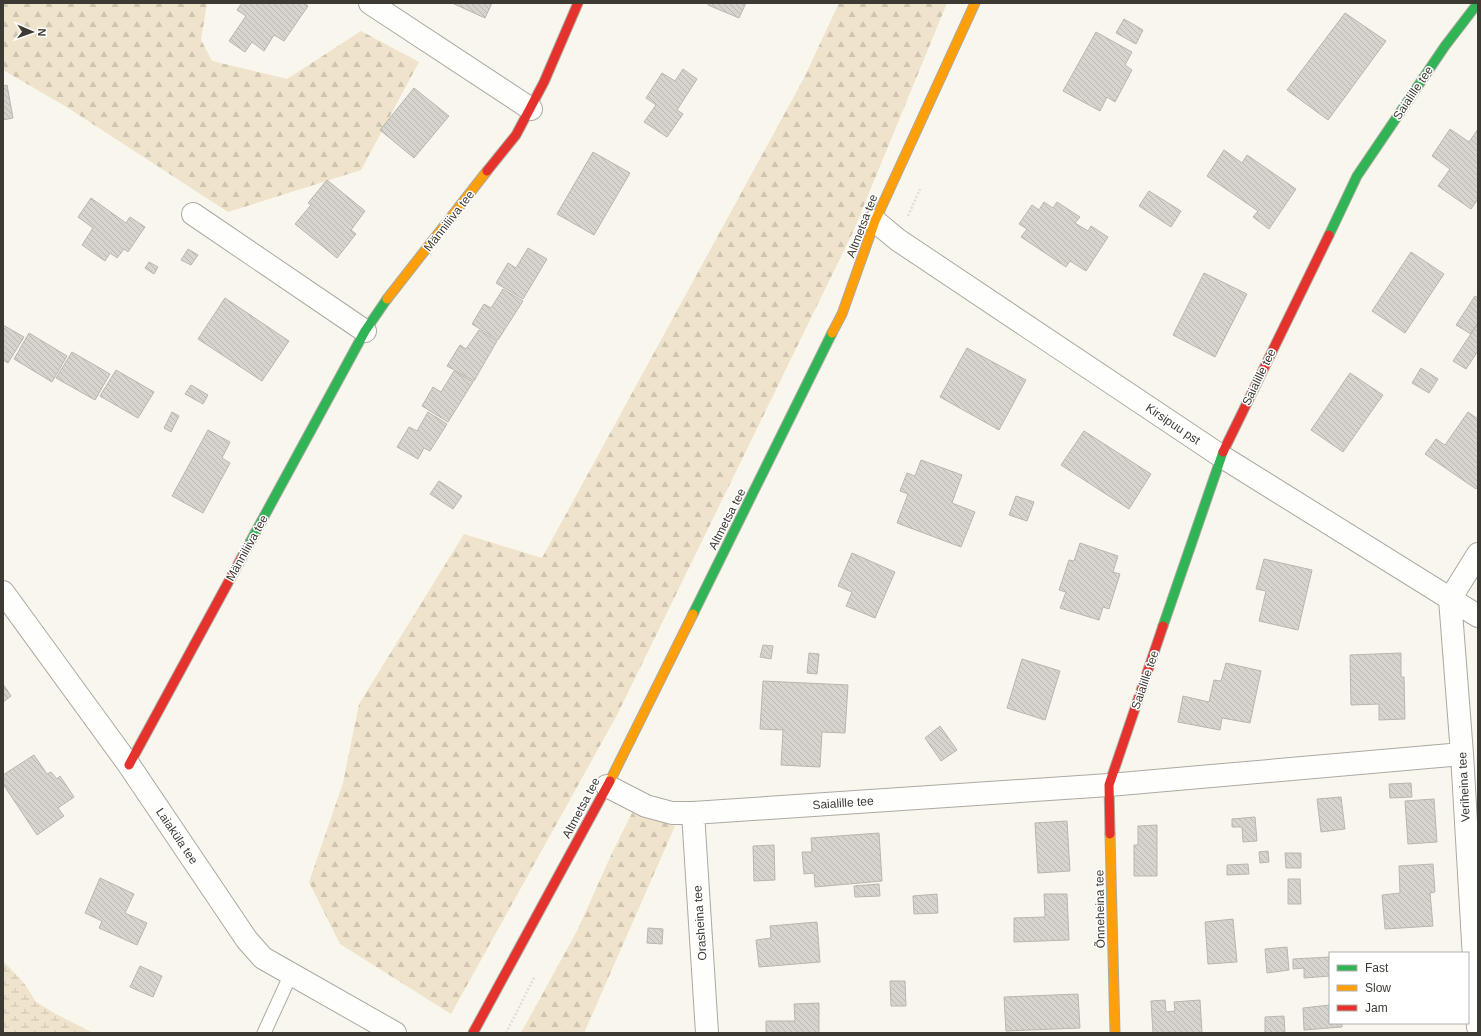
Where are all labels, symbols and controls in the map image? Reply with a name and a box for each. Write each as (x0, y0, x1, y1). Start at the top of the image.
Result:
north arrow (12, 12, 52, 52)
text: N (36, 28, 48, 37)
street label: Saialille tee (1390, 63, 1436, 122)
street label: Männiliiva tee (421, 188, 477, 254)
street label: Altmetsa tee (844, 192, 881, 260)
street label: Saialille tee (1239, 346, 1279, 408)
street label: Kirsipuu pst (1143, 401, 1203, 448)
street label: Altmetsa tee (706, 486, 749, 552)
street label: Männiliiva tee (223, 512, 271, 583)
street label: Saialille tee (1128, 648, 1162, 711)
street label: Veriheina tee (1455, 751, 1473, 822)
street label: Altmetsa tee (559, 775, 603, 841)
street label: Saialille tee (812, 794, 874, 812)
street label: Laiaküla tee (153, 805, 201, 867)
street label: Õnneheina tee (1091, 869, 1108, 949)
street label: Orasheina tee (690, 885, 710, 961)
legend (1329, 952, 1469, 1024)
text: Fast (1365, 961, 1389, 975)
text: Slow (1365, 981, 1391, 995)
text: Jam (1365, 1001, 1388, 1015)

